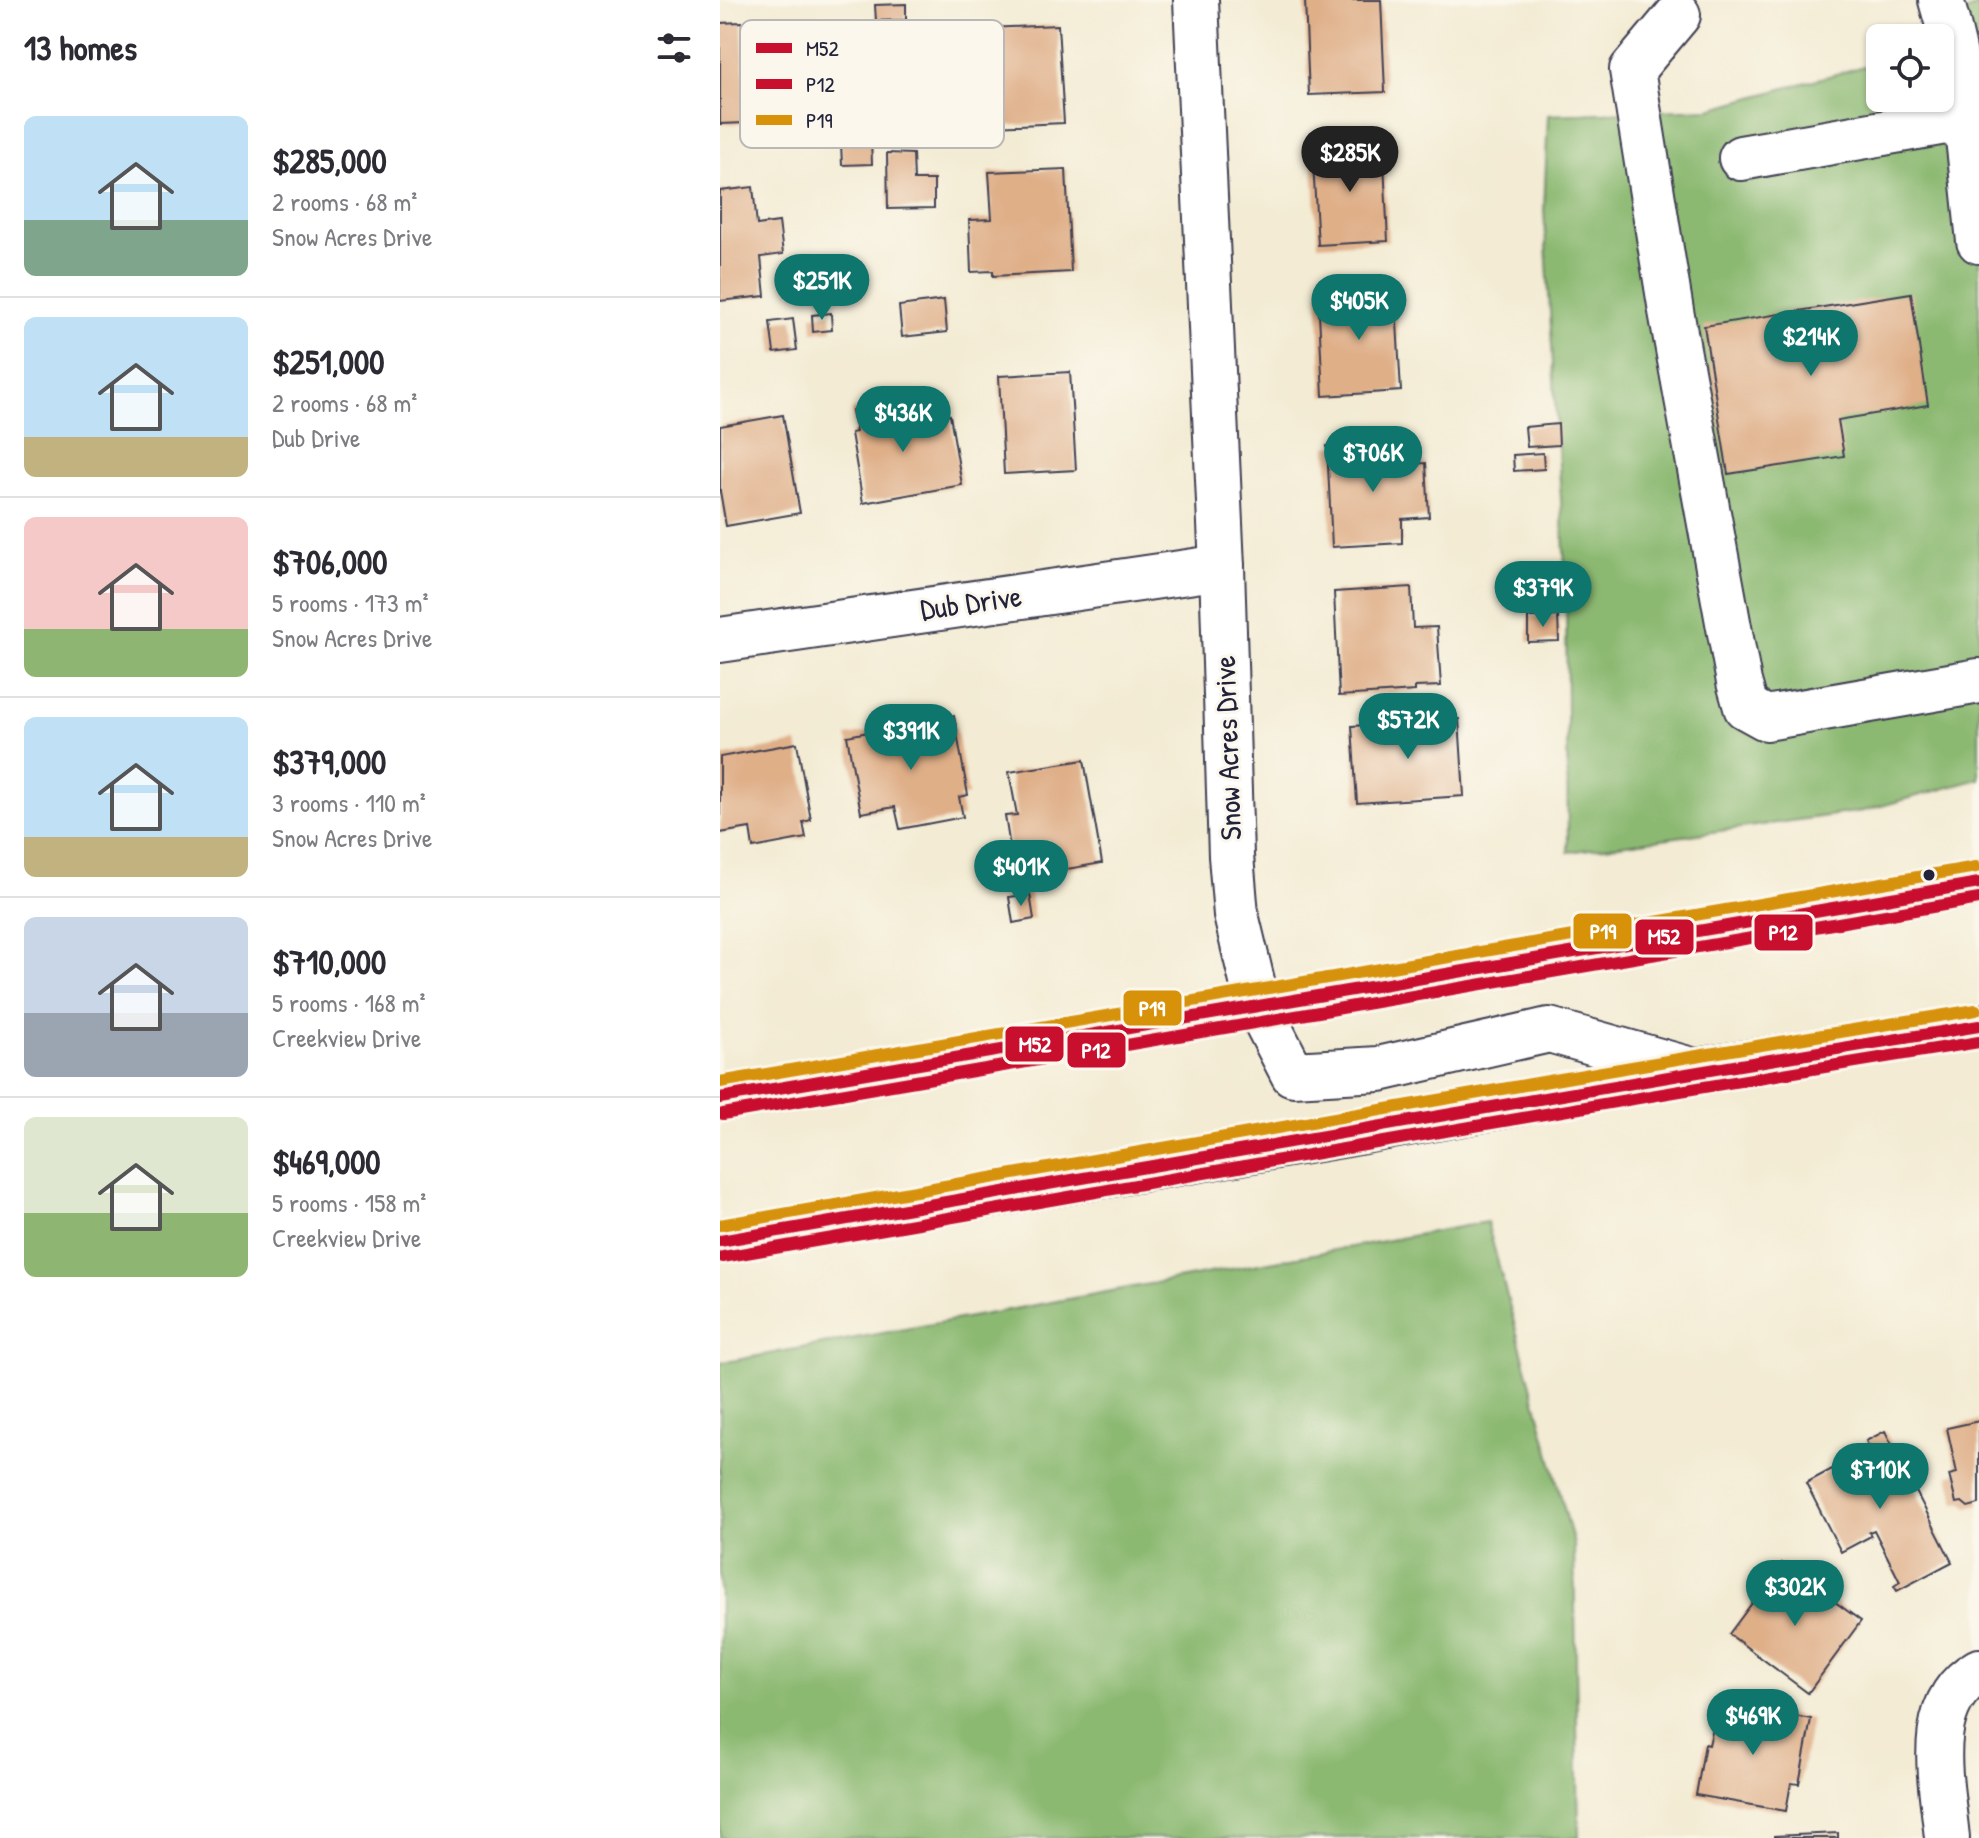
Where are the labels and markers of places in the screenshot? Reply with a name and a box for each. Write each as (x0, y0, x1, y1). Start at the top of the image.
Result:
pin: $285K (1294, 126, 1406, 194)
pin: $251K (766, 254, 878, 322)
pin: $405K (1303, 274, 1415, 342)
pin: $214K (1755, 310, 1867, 378)
pin: $436K (847, 386, 959, 454)
pin: $706K (1317, 426, 1429, 494)
pin: $379K (1487, 561, 1599, 629)
pin: $572K (1352, 693, 1464, 761)
pin: $391K (855, 704, 967, 772)
pin: $401K (965, 840, 1077, 908)
unlabelled marker (1921, 867, 1937, 883)
pin: $710K (1824, 1443, 1936, 1511)
pin: $302K (1739, 1560, 1851, 1628)
pin: $469K (1697, 1689, 1809, 1757)

